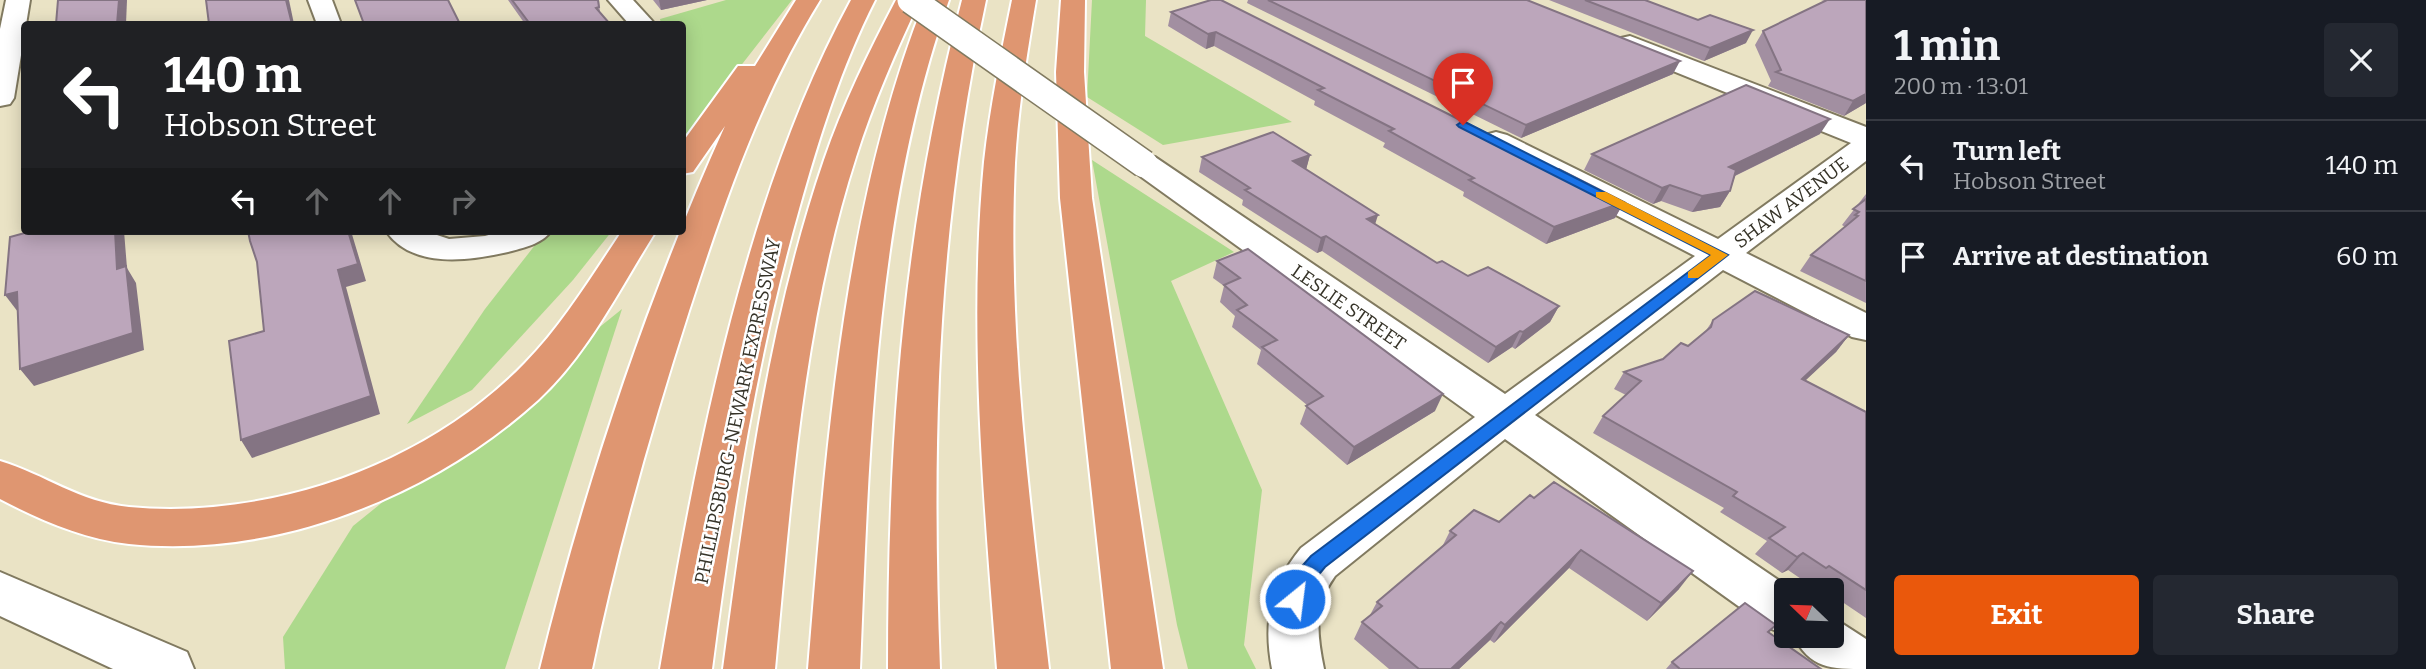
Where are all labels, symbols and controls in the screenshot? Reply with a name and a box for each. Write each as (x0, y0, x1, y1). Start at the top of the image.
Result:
text: 1 min (1894, 21, 2000, 71)
button: close (2324, 23, 2398, 97)
text: 140 m (164, 46, 302, 105)
icon: left (49, 49, 140, 140)
pin (1433, 53, 1493, 125)
icon: arrive (1444, 64, 1482, 102)
text: 200 m · 13:01 (1894, 72, 2028, 100)
text: Hobson Street (164, 106, 377, 144)
text: Turn left (1953, 136, 2061, 167)
icon: left (1894, 147, 1932, 185)
text: 140 m (2326, 150, 2398, 181)
street label: SHAW AVENUE (1729, 152, 1853, 253)
text: Hobson Street (1953, 167, 2106, 195)
icon: left (225, 182, 263, 220)
icon: ahead (298, 182, 336, 220)
icon: ahead (371, 182, 409, 220)
icon: right (444, 182, 482, 220)
street label: PHILLIPSBURG-NEWARK EXPRESSWAY (690, 235, 786, 586)
icon: arrive (1894, 238, 1932, 276)
text: Arrive at destination (1953, 241, 2208, 272)
text: 60 m (2336, 241, 2398, 272)
street label: LESLIE STREET (1287, 260, 1410, 355)
position arrow (1258, 562, 1332, 636)
button: Exit (1894, 575, 2139, 655)
button: Share (2153, 575, 2398, 655)
north arrow (1774, 578, 1844, 648)
map controls (1774, 578, 1844, 648)

